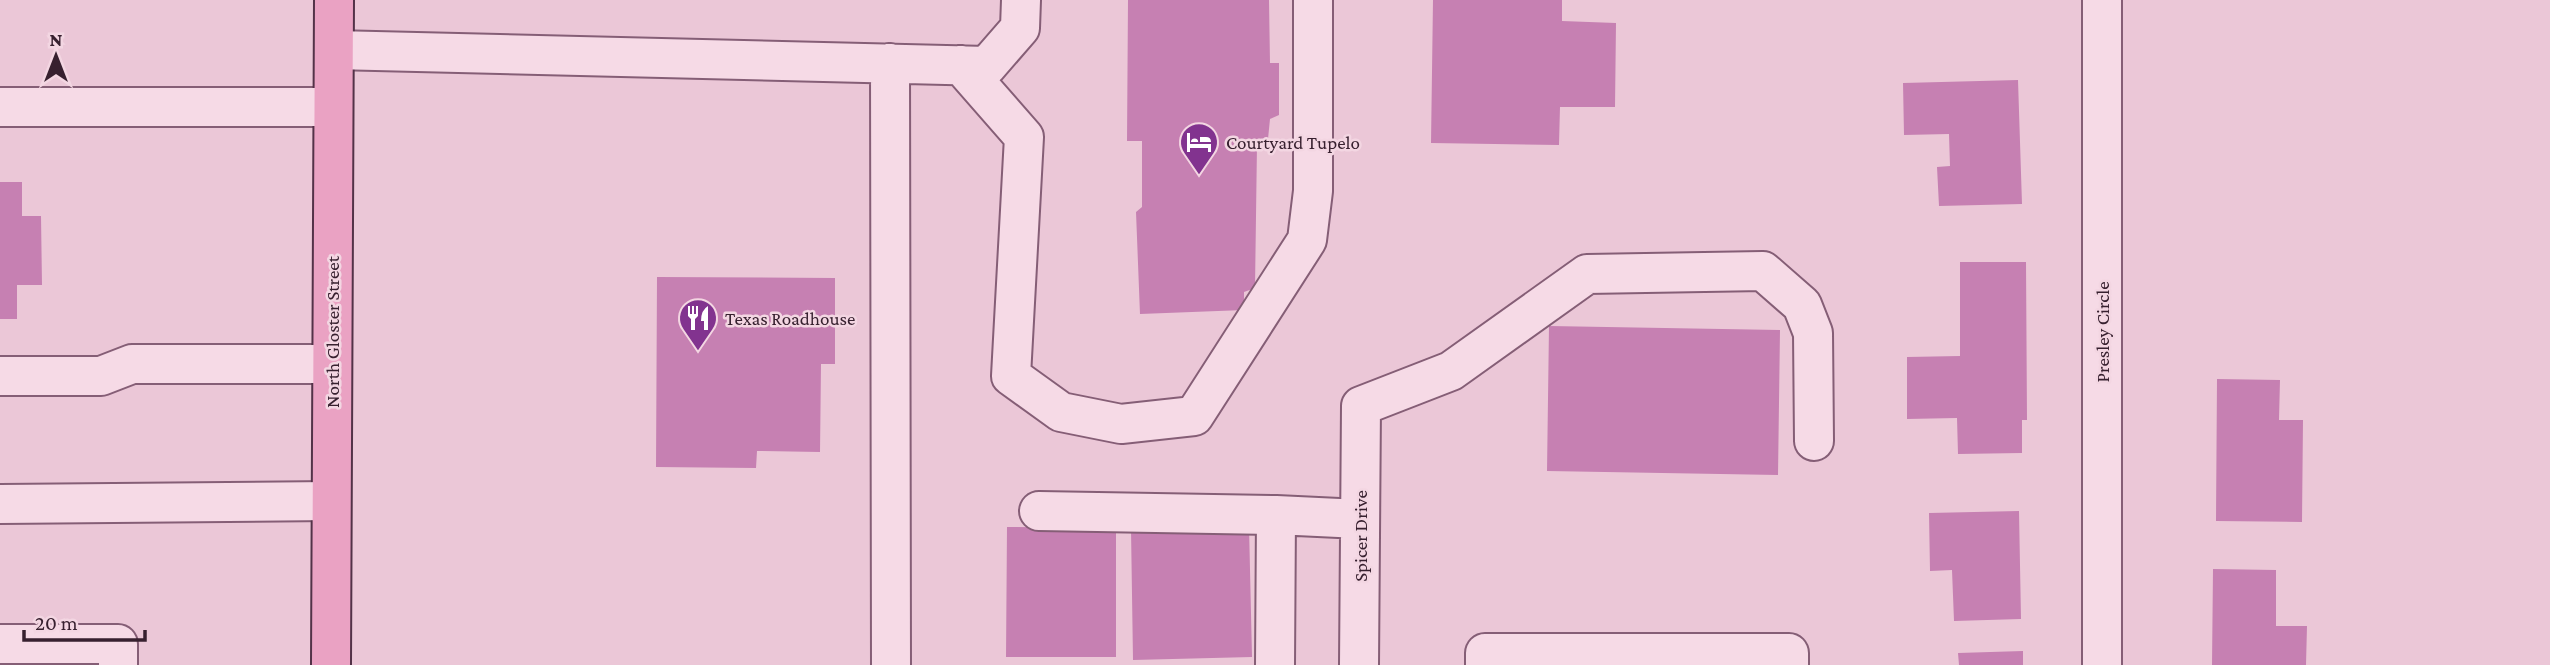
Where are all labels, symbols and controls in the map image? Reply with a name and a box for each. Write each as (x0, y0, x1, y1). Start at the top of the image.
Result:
north arrow (21, 21, 91, 91)
text: N (50, 29, 63, 50)
hotel icon: Courtyard Tupelo (1178, 121, 1220, 176)
place label: Courtyard Tupelo (1226, 132, 1360, 153)
street label: North Gloster Street (322, 255, 343, 408)
street label: Presley Circle (2092, 282, 2113, 382)
restaurant icon: Texas Roadhouse (677, 297, 719, 352)
place label: Texas Roadhouse (725, 308, 855, 329)
street label: Spicer Drive (1350, 490, 1371, 582)
scale bar (24, 598, 145, 642)
text: 20 m (35, 611, 78, 635)

